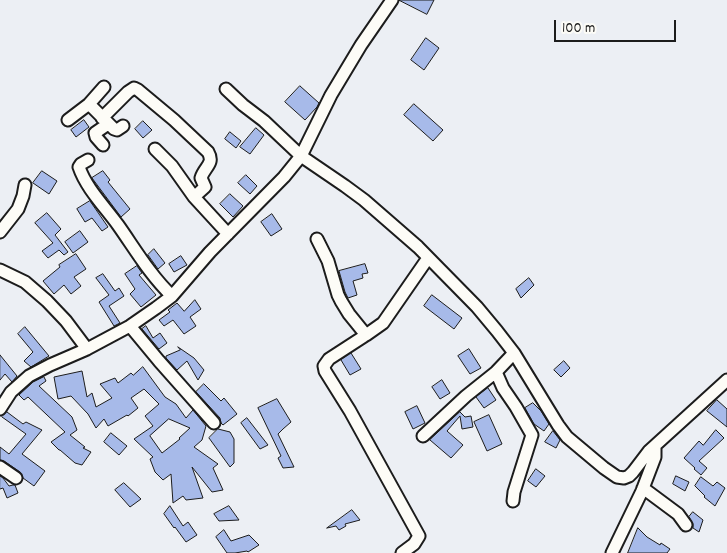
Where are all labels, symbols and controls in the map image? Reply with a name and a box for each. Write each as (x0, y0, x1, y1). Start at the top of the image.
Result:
scale bar (557, 10, 680, 42)
text: 100 m (562, 18, 595, 40)

